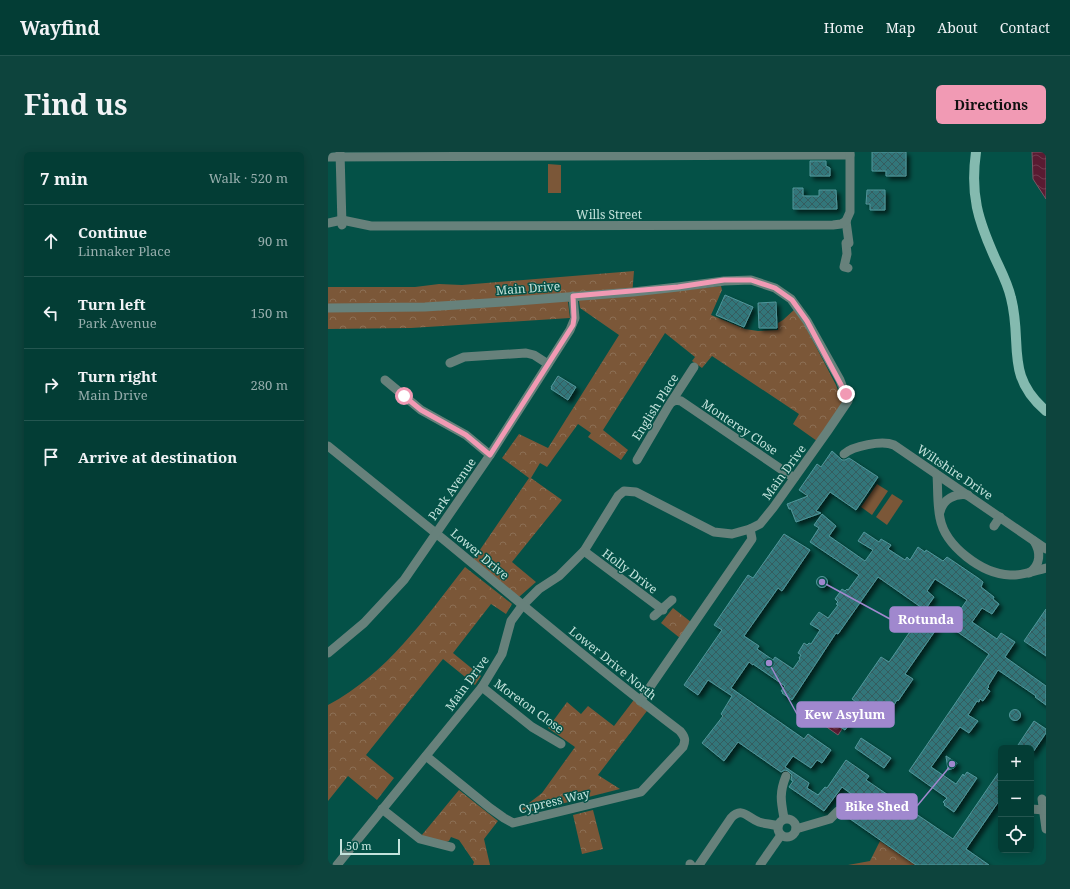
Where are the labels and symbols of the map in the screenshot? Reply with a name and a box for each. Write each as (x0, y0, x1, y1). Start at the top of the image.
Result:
street label: Wills Street (576, 206, 642, 223)
street label: Main Drive (495, 277, 561, 299)
street label: English Place (628, 371, 682, 443)
route end (837, 385, 855, 403)
route start (395, 387, 413, 405)
street label: Monterey Close (699, 395, 781, 459)
street label: Wiltshire Drive (914, 440, 996, 504)
street label: Main Drive (758, 441, 810, 503)
street label: Park Avenue (424, 454, 480, 524)
street label: Lower Drive (447, 524, 513, 584)
street label: Holly Drive (599, 545, 661, 597)
callout: Rotunda (890, 607, 962, 632)
text: Rotunda (898, 610, 954, 628)
street label: Lower Drive North (566, 622, 661, 704)
street label: Main Drive (441, 652, 493, 714)
street label: Moreton Close (491, 675, 567, 737)
callout: Kew Asylum (797, 702, 894, 727)
text: Kew Asylum (805, 705, 886, 723)
street label: Cypress Way (517, 785, 591, 817)
callout: Bike Shed (837, 794, 917, 819)
text: Bike Shed (845, 797, 910, 815)
scale bar (340, 837, 400, 856)

